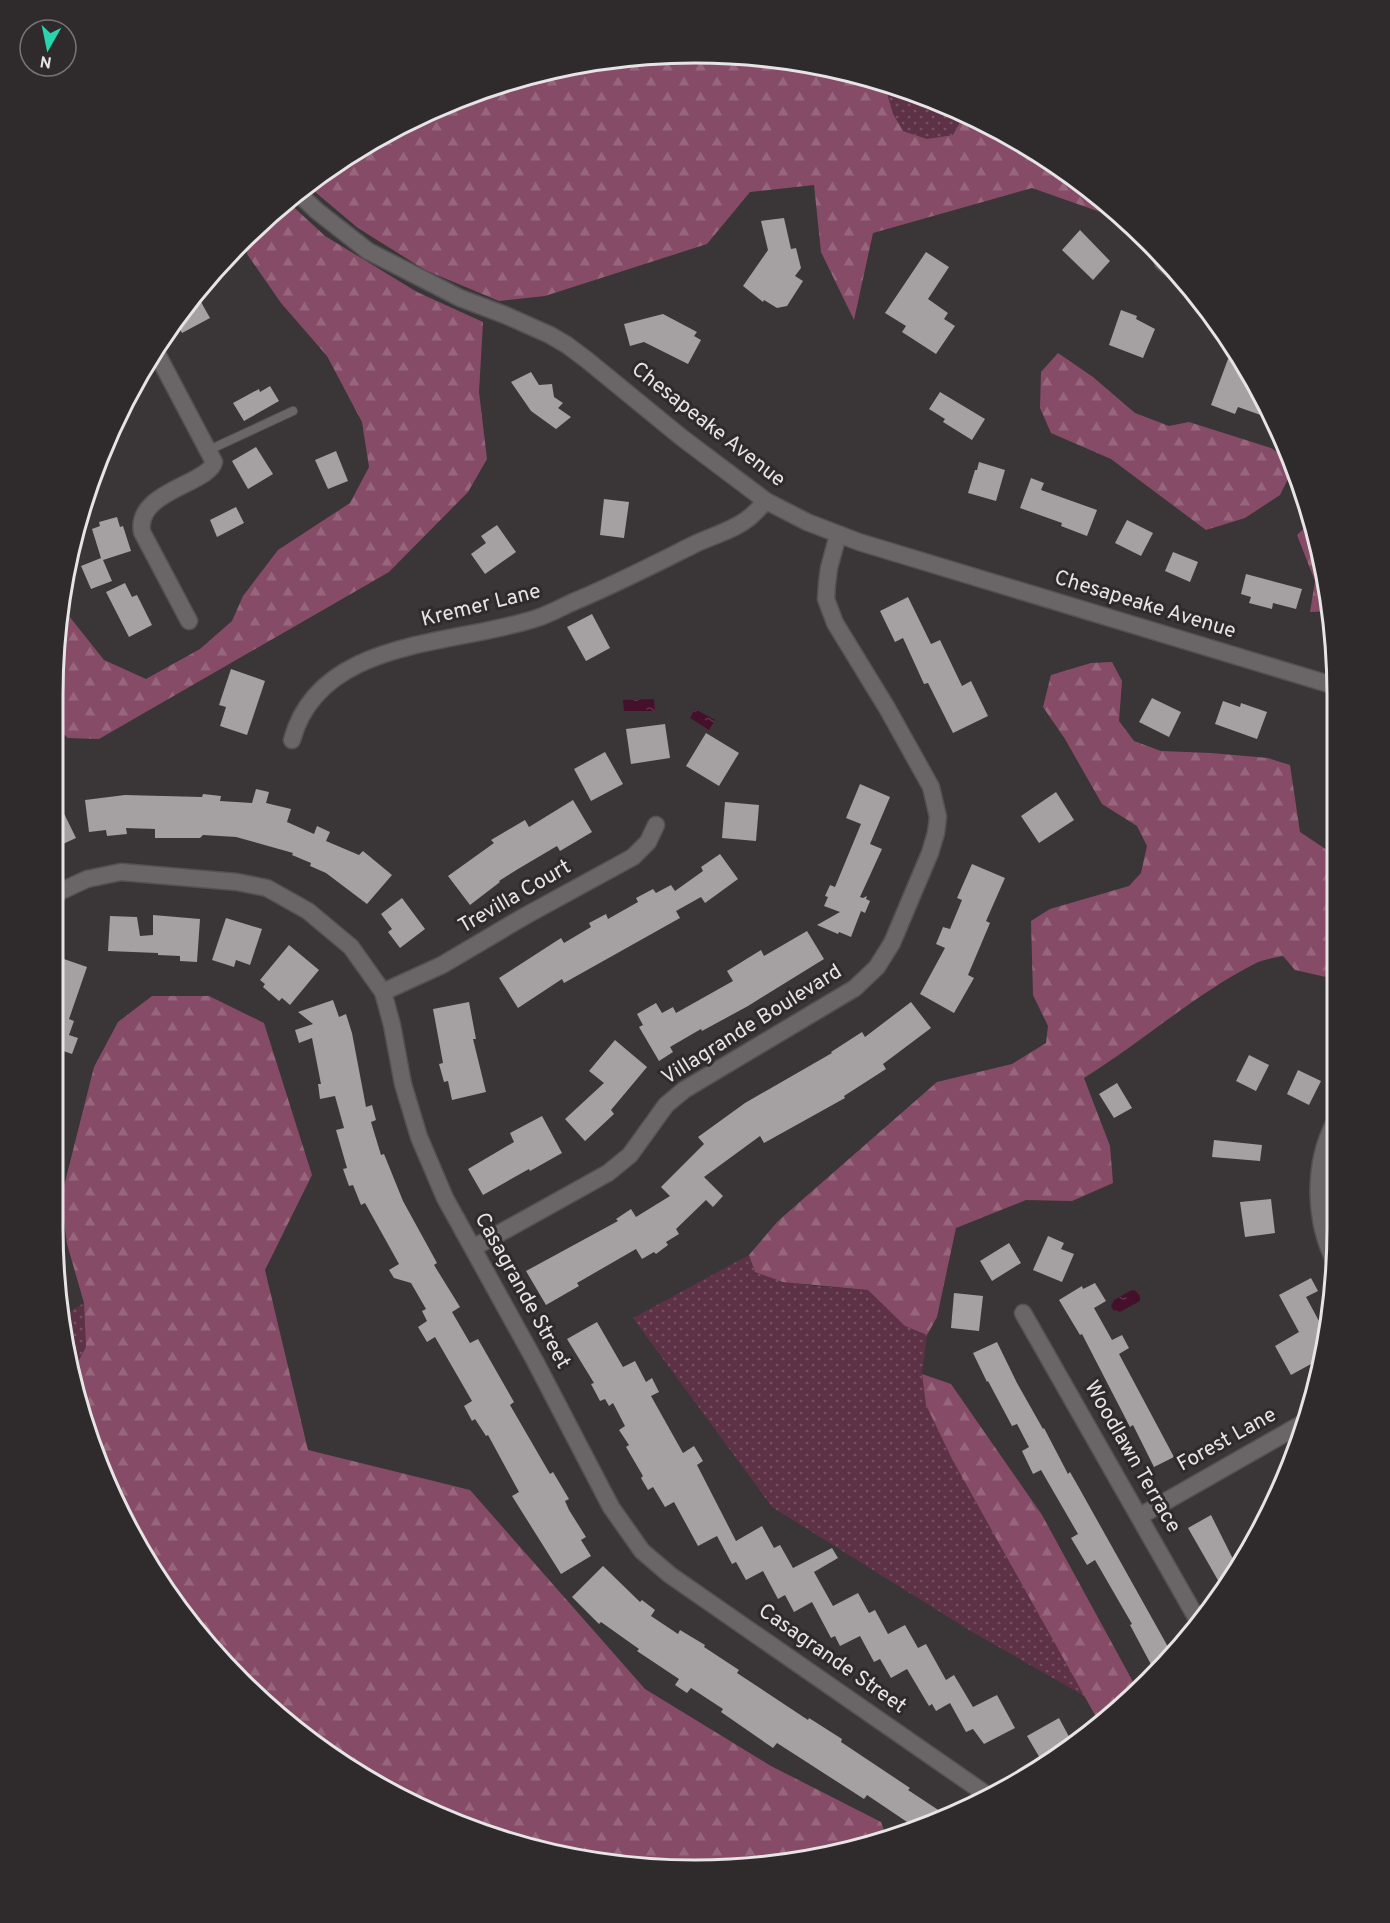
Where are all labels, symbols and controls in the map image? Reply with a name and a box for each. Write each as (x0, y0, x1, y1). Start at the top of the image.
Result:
north arrow (18, 18, 78, 78)
text: N (39, 50, 53, 72)
street label: Chesapeake Avenue (625, 356, 791, 494)
street label: Chesapeake Avenue (1051, 565, 1239, 645)
street label: Kremer Lane (418, 578, 544, 634)
street label: Trevilla Court (454, 854, 576, 940)
street label: Villagrande Boulevard (657, 959, 847, 1091)
street label: Casagrande Street (468, 1208, 576, 1374)
street label: Woodlawn Terrace (1077, 1376, 1187, 1538)
street label: Forest Lane (1173, 1402, 1281, 1478)
street label: Casagrande Street (753, 1598, 911, 1720)

